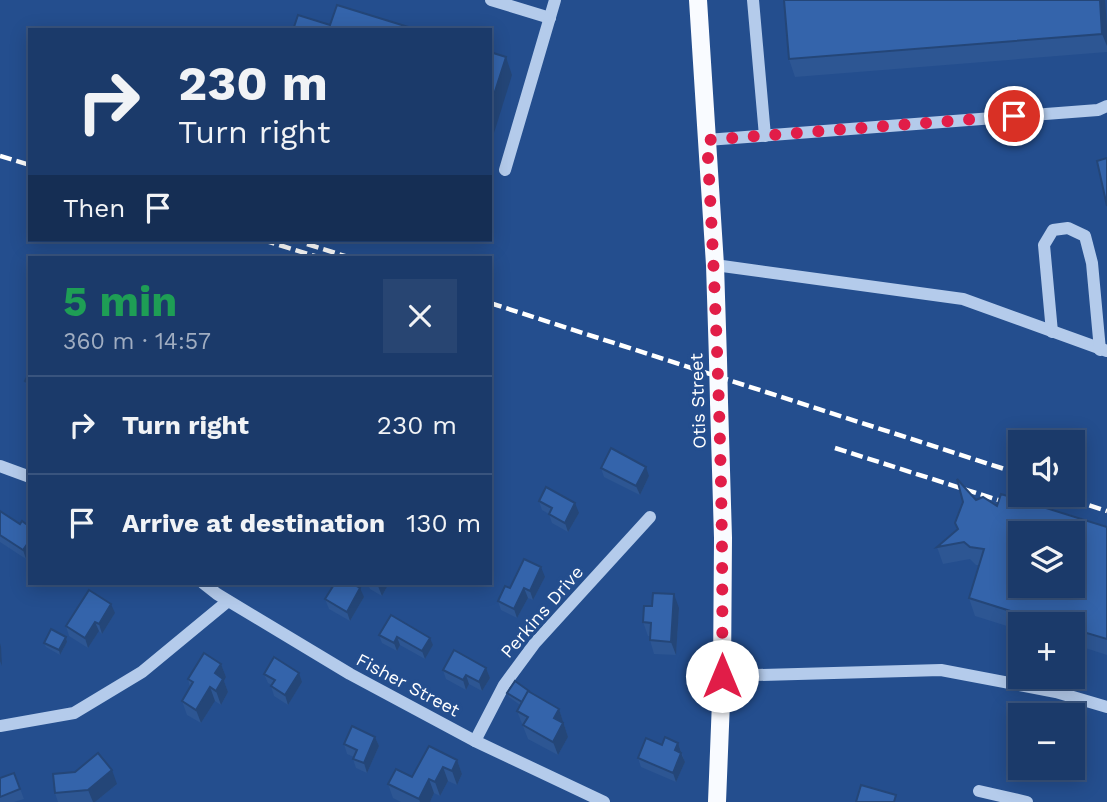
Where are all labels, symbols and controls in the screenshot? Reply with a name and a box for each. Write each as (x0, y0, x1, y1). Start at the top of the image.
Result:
text: 230 m (178, 54, 328, 112)
icon: right (63, 56, 154, 147)
pin (984, 86, 1044, 146)
icon: arrive (995, 97, 1033, 135)
text: Turn right (178, 113, 330, 151)
icon: arrive (139, 189, 177, 227)
text: Then (63, 193, 125, 223)
text: 5 min (63, 277, 177, 326)
button: close (383, 279, 457, 353)
text: 360 m · 14:57 (63, 328, 211, 355)
street label: Otis Street (685, 352, 710, 449)
icon: right (63, 406, 101, 444)
text: Turn right (122, 410, 249, 440)
text: 230 m (377, 410, 457, 440)
map controls (1008, 430, 1085, 780)
button: sound (1008, 430, 1085, 507)
icon: arrive (63, 504, 101, 542)
text: Arrive at destination (122, 508, 385, 538)
text: 130 m (406, 508, 481, 538)
button: layers (1008, 521, 1085, 598)
street label: Perkins Drive (496, 561, 587, 662)
button: + (1008, 612, 1085, 689)
position arrow (685, 639, 759, 713)
street label: Fisher Street (353, 649, 464, 721)
button: − (1008, 703, 1085, 780)

